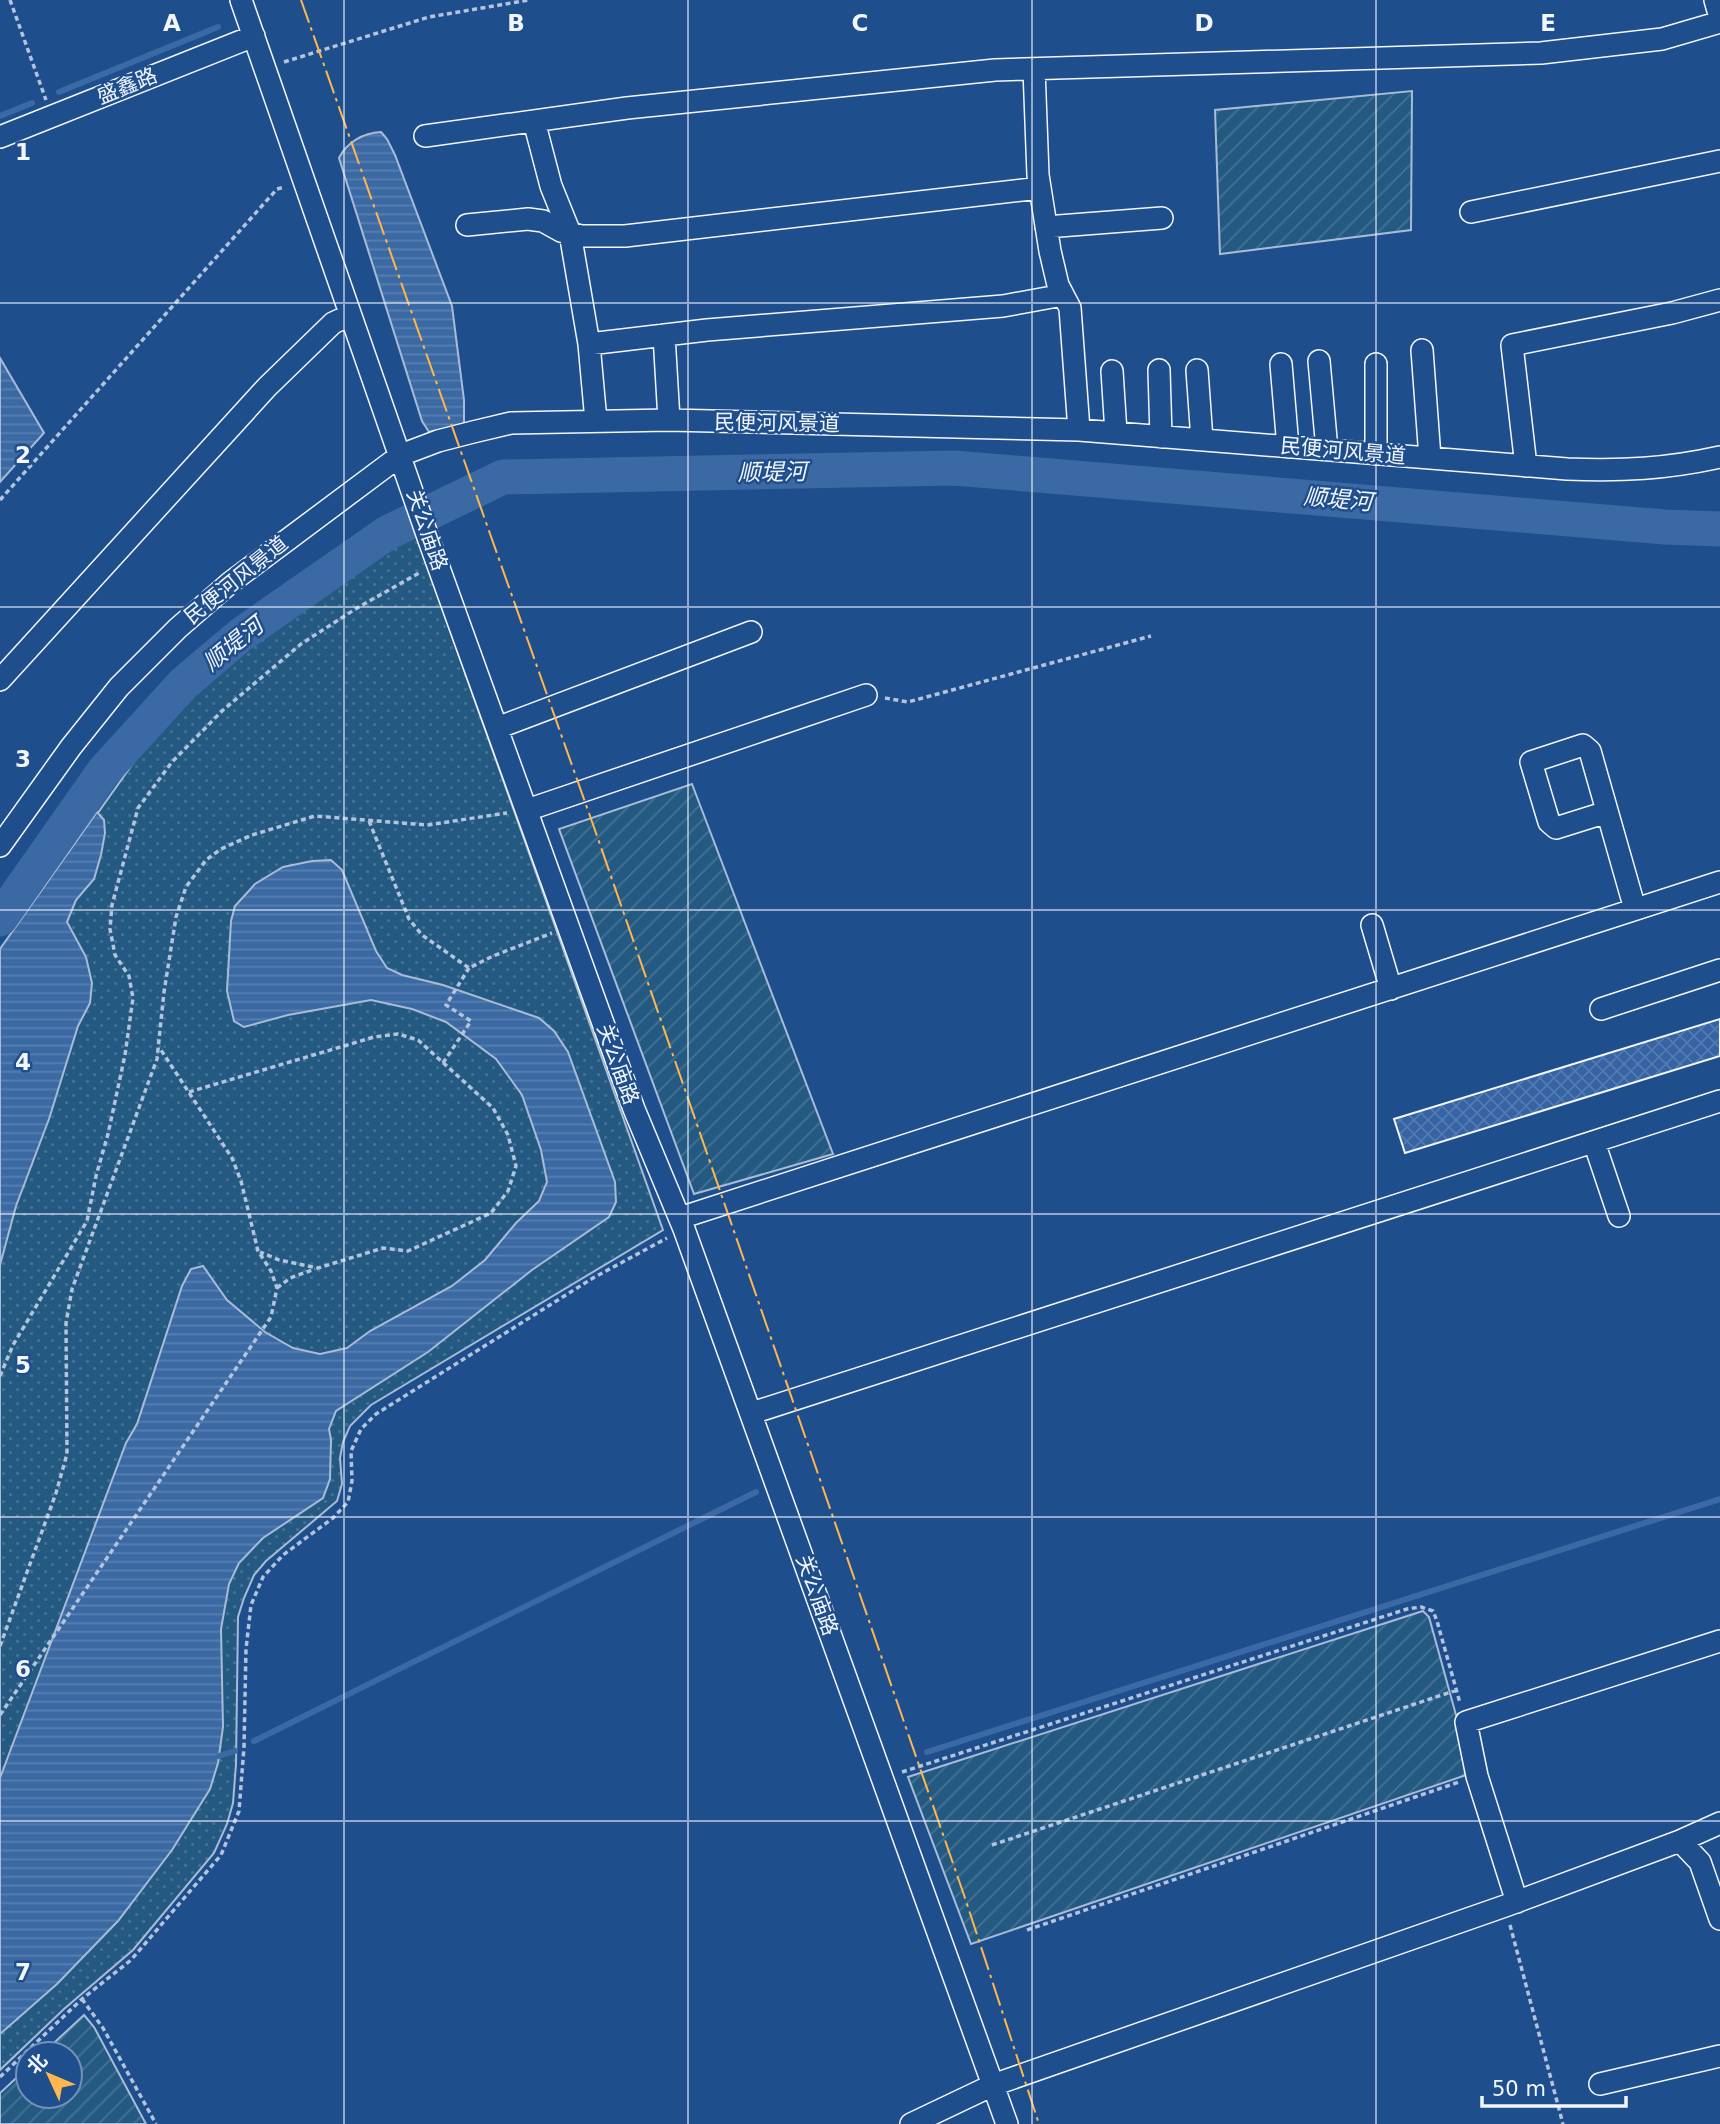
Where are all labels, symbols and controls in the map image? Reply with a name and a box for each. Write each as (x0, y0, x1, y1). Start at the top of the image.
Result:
text: A (163, 10, 181, 36)
text: B (507, 10, 525, 36)
text: C (852, 10, 868, 36)
text: D (1194, 10, 1214, 36)
text: E (1540, 10, 1556, 36)
street label: 盛鑫路 (93, 63, 161, 109)
text: 1 (15, 139, 31, 165)
street label: 民便河风景道 (714, 410, 840, 436)
street label: 民便河风景道 (1279, 434, 1407, 468)
text: 2 (15, 442, 31, 468)
water label: 顺堤河 (737, 458, 811, 486)
water label: 顺堤河 (1302, 483, 1377, 515)
street label: 关公庙路 (402, 486, 452, 574)
street label: 民便河风景道 (179, 531, 293, 629)
water label: 顺堤河 (198, 610, 271, 676)
text: 3 (15, 746, 31, 772)
street label: 关公庙路 (592, 1020, 644, 1108)
text: 4 (15, 1049, 31, 1075)
text: 5 (15, 1352, 31, 1378)
street label: 关公庙路 (791, 1551, 843, 1639)
text: 6 (15, 1656, 31, 1682)
text: 7 (15, 1959, 31, 1985)
north arrow (14, 2040, 84, 2110)
text: 北 (22, 2049, 51, 2078)
scale bar (1482, 2064, 1626, 2108)
text: 50 m (1492, 2077, 1546, 2101)

